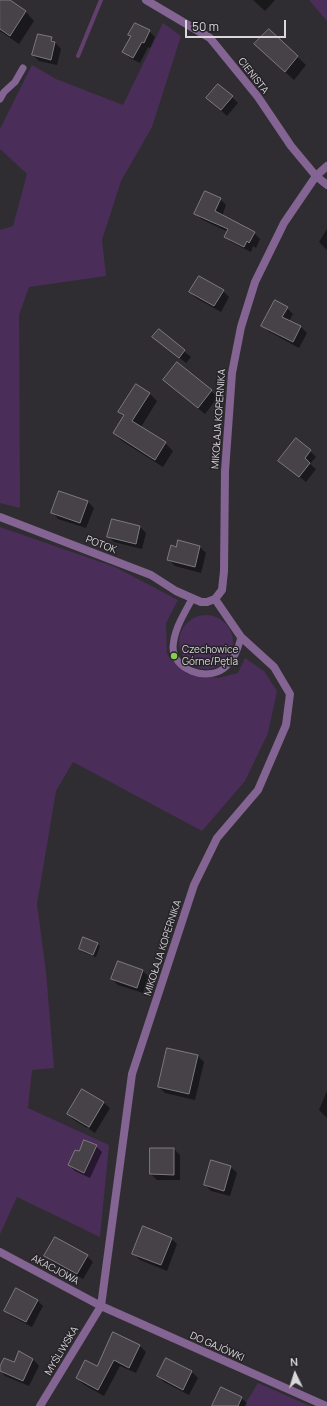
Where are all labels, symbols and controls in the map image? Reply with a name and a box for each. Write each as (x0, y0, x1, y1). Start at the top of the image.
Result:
scale bar (187, 12, 288, 38)
text: 50 m (192, 18, 219, 35)
street label: CIENISTA (235, 56, 271, 96)
street label: MIKOŁAJA KOPERNIKA (210, 369, 228, 469)
street label: POTOK (84, 534, 118, 556)
place label: Czechowice Górne/Pętla (182, 644, 238, 668)
marker: Czechowice Górne/Pętla (169, 651, 179, 661)
street label: MIKOŁAJA KOPERNIKA (142, 899, 184, 997)
street label: AKACJOWA (29, 1252, 81, 1288)
street label: MYŚLIWSKA (43, 1324, 81, 1378)
street label: DO GAJÓWKI (188, 1330, 246, 1364)
north arrow (275, 1354, 315, 1394)
text: N (290, 1354, 299, 1369)

